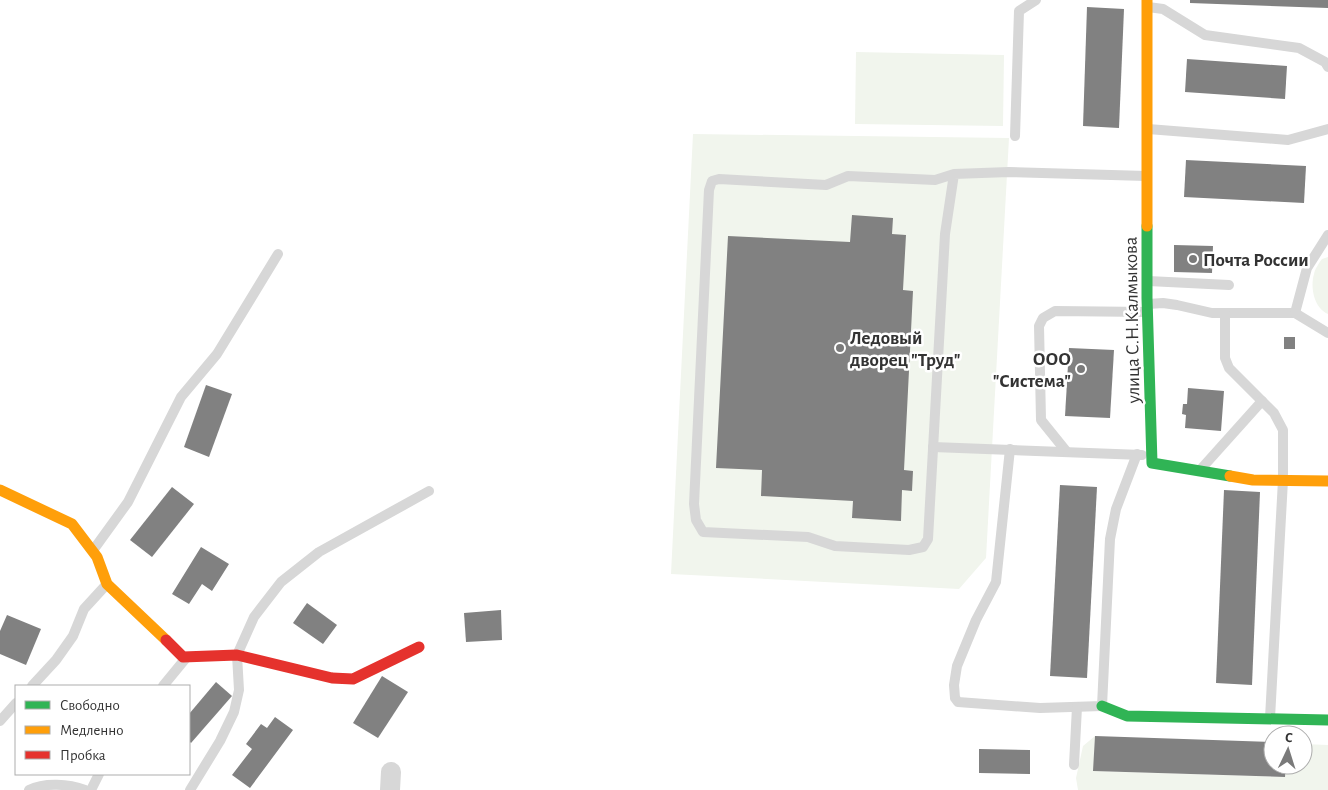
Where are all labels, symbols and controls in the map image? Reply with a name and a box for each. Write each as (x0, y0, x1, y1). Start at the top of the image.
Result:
street label: улица С.Н.Калмыкова (1122, 236, 1143, 405)
place label: Почта России (1203, 251, 1309, 270)
marker: Почта России (1187, 253, 1199, 265)
place label: Ледовый дворец "Труд" (850, 329, 960, 370)
marker: Ледовый дворец "Труд" (834, 342, 846, 354)
place label: ООО "Система" (993, 350, 1071, 391)
marker: ООО "Система" (1075, 363, 1087, 375)
legend (15, 685, 190, 775)
text: Свободно (60, 698, 120, 713)
text: Медленно (60, 723, 124, 738)
north arrow (1263, 725, 1313, 775)
text: С (1284, 731, 1293, 745)
text: Пробка (60, 748, 106, 763)

